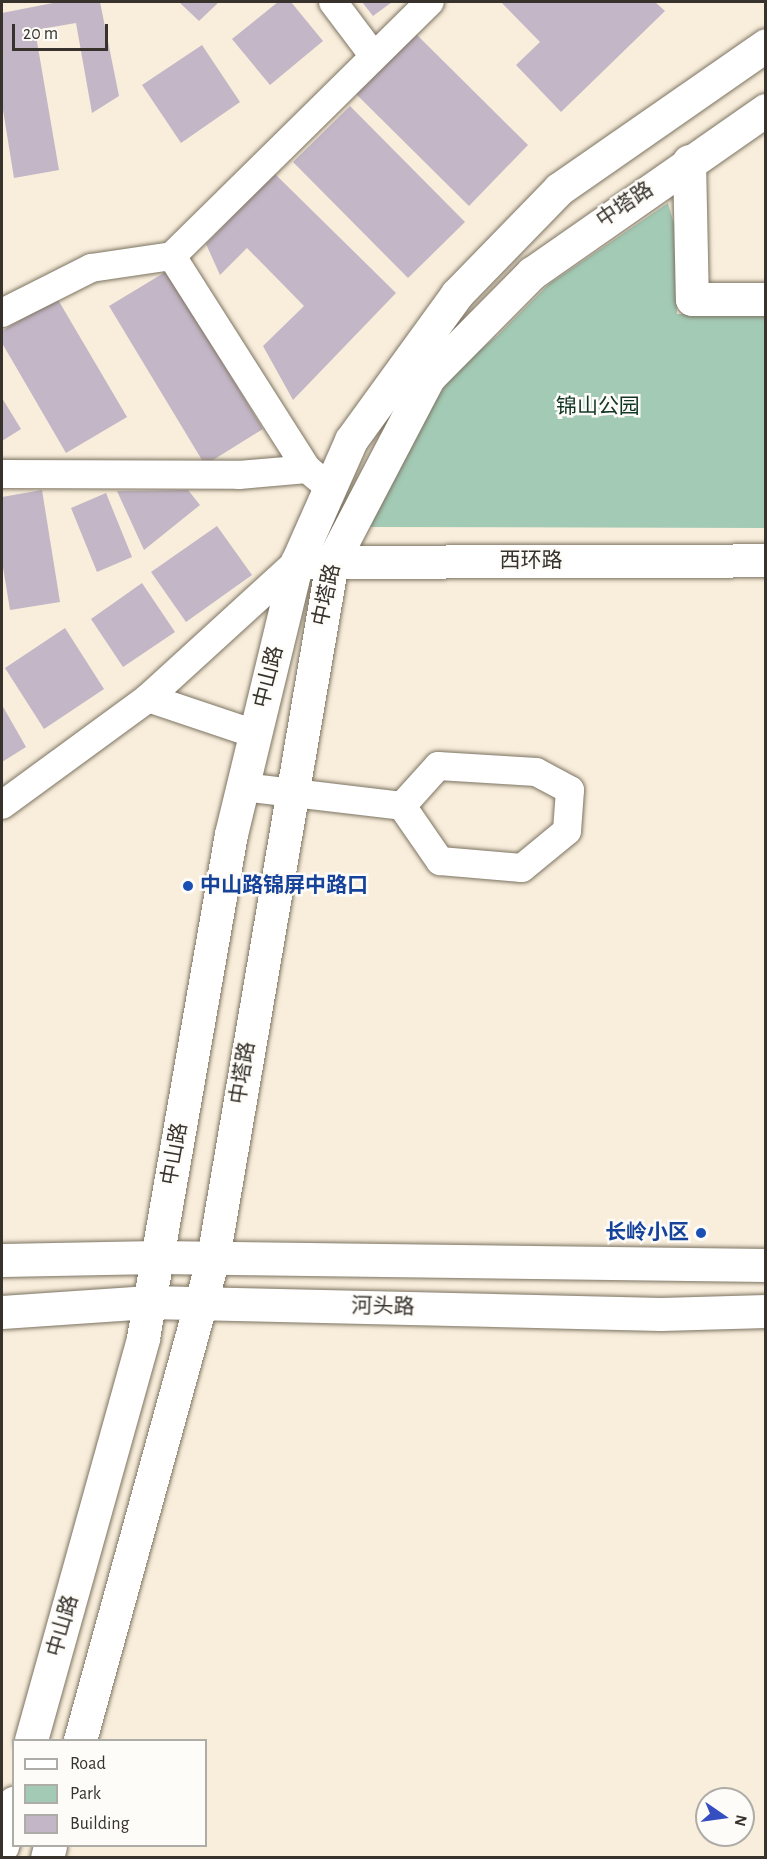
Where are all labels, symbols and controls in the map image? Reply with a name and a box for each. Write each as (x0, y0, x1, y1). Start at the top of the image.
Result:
scale bar (15, 12, 111, 50)
text: 20 m (23, 25, 58, 43)
street label: 中塔路 (592, 177, 658, 233)
park label: 锦山公园 (556, 394, 640, 420)
street label: 西环路 (500, 548, 562, 574)
street label: 中塔路 (308, 562, 346, 628)
street label: 中山路 (249, 643, 289, 711)
place label: 中山路锦屏中路口 (200, 873, 368, 899)
marker: 中山路锦屏中路口 (181, 879, 195, 893)
street label: 中塔路 (226, 1040, 260, 1106)
street label: 中山路 (157, 1121, 193, 1187)
place label: 长岭小区 (605, 1220, 689, 1246)
marker: 长岭小区 (694, 1226, 708, 1240)
street label: 河头路 (351, 1294, 415, 1320)
street label: 中山路 (42, 1592, 84, 1660)
legend (12, 1739, 207, 1847)
text: Road (70, 1755, 106, 1773)
text: Park (70, 1785, 101, 1803)
north arrow (695, 1787, 755, 1847)
text: N (732, 1813, 750, 1828)
text: Building (70, 1815, 129, 1833)

